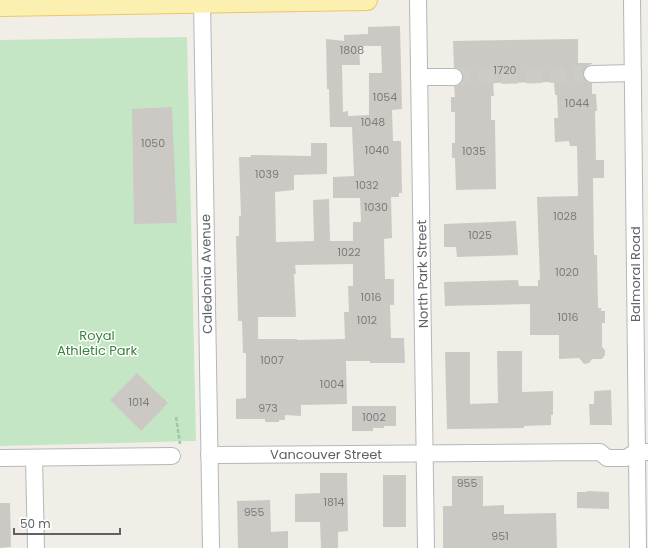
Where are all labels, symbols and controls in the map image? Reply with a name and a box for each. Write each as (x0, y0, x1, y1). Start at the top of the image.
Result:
house number: 1808 (340, 42, 364, 58)
house number: 1720 (494, 62, 516, 78)
house number: 1054 (373, 89, 397, 105)
house number: 1044 (565, 95, 589, 111)
house number: 1048 (361, 114, 385, 130)
house number: 1050 (141, 135, 165, 151)
house number: 1040 (365, 142, 389, 158)
house number: 1035 (462, 143, 486, 159)
house number: 1039 (255, 166, 279, 182)
house number: 1032 (355, 177, 379, 193)
house number: 1030 (364, 199, 388, 215)
house number: 1028 (553, 208, 577, 224)
street label: Caledonia Avenue (196, 214, 217, 334)
street label: North Park Street (412, 219, 433, 328)
street label: Balmoral Road (626, 226, 645, 322)
house number: 1025 (468, 227, 492, 243)
house number: 1022 (337, 244, 361, 260)
house number: 1020 (555, 264, 579, 280)
house number: 1016 (361, 289, 381, 305)
house number: 1016 (558, 309, 578, 325)
house number: 1012 (357, 312, 377, 328)
park label: Royal Athletic Park (57, 326, 137, 360)
house number: 1007 (260, 352, 284, 368)
house number: 1004 (320, 376, 344, 392)
house number: 1014 (129, 394, 150, 410)
house number: 973 (258, 400, 278, 416)
house number: 1002 (362, 409, 386, 425)
street label: Vancouver Street (270, 445, 382, 464)
house number: 955 (457, 475, 477, 491)
house number: 1814 (324, 494, 345, 510)
house number: 955 (244, 504, 264, 520)
scale bar (14, 510, 120, 536)
text: 50 m (20, 515, 51, 532)
house number: 951 (491, 528, 509, 544)

